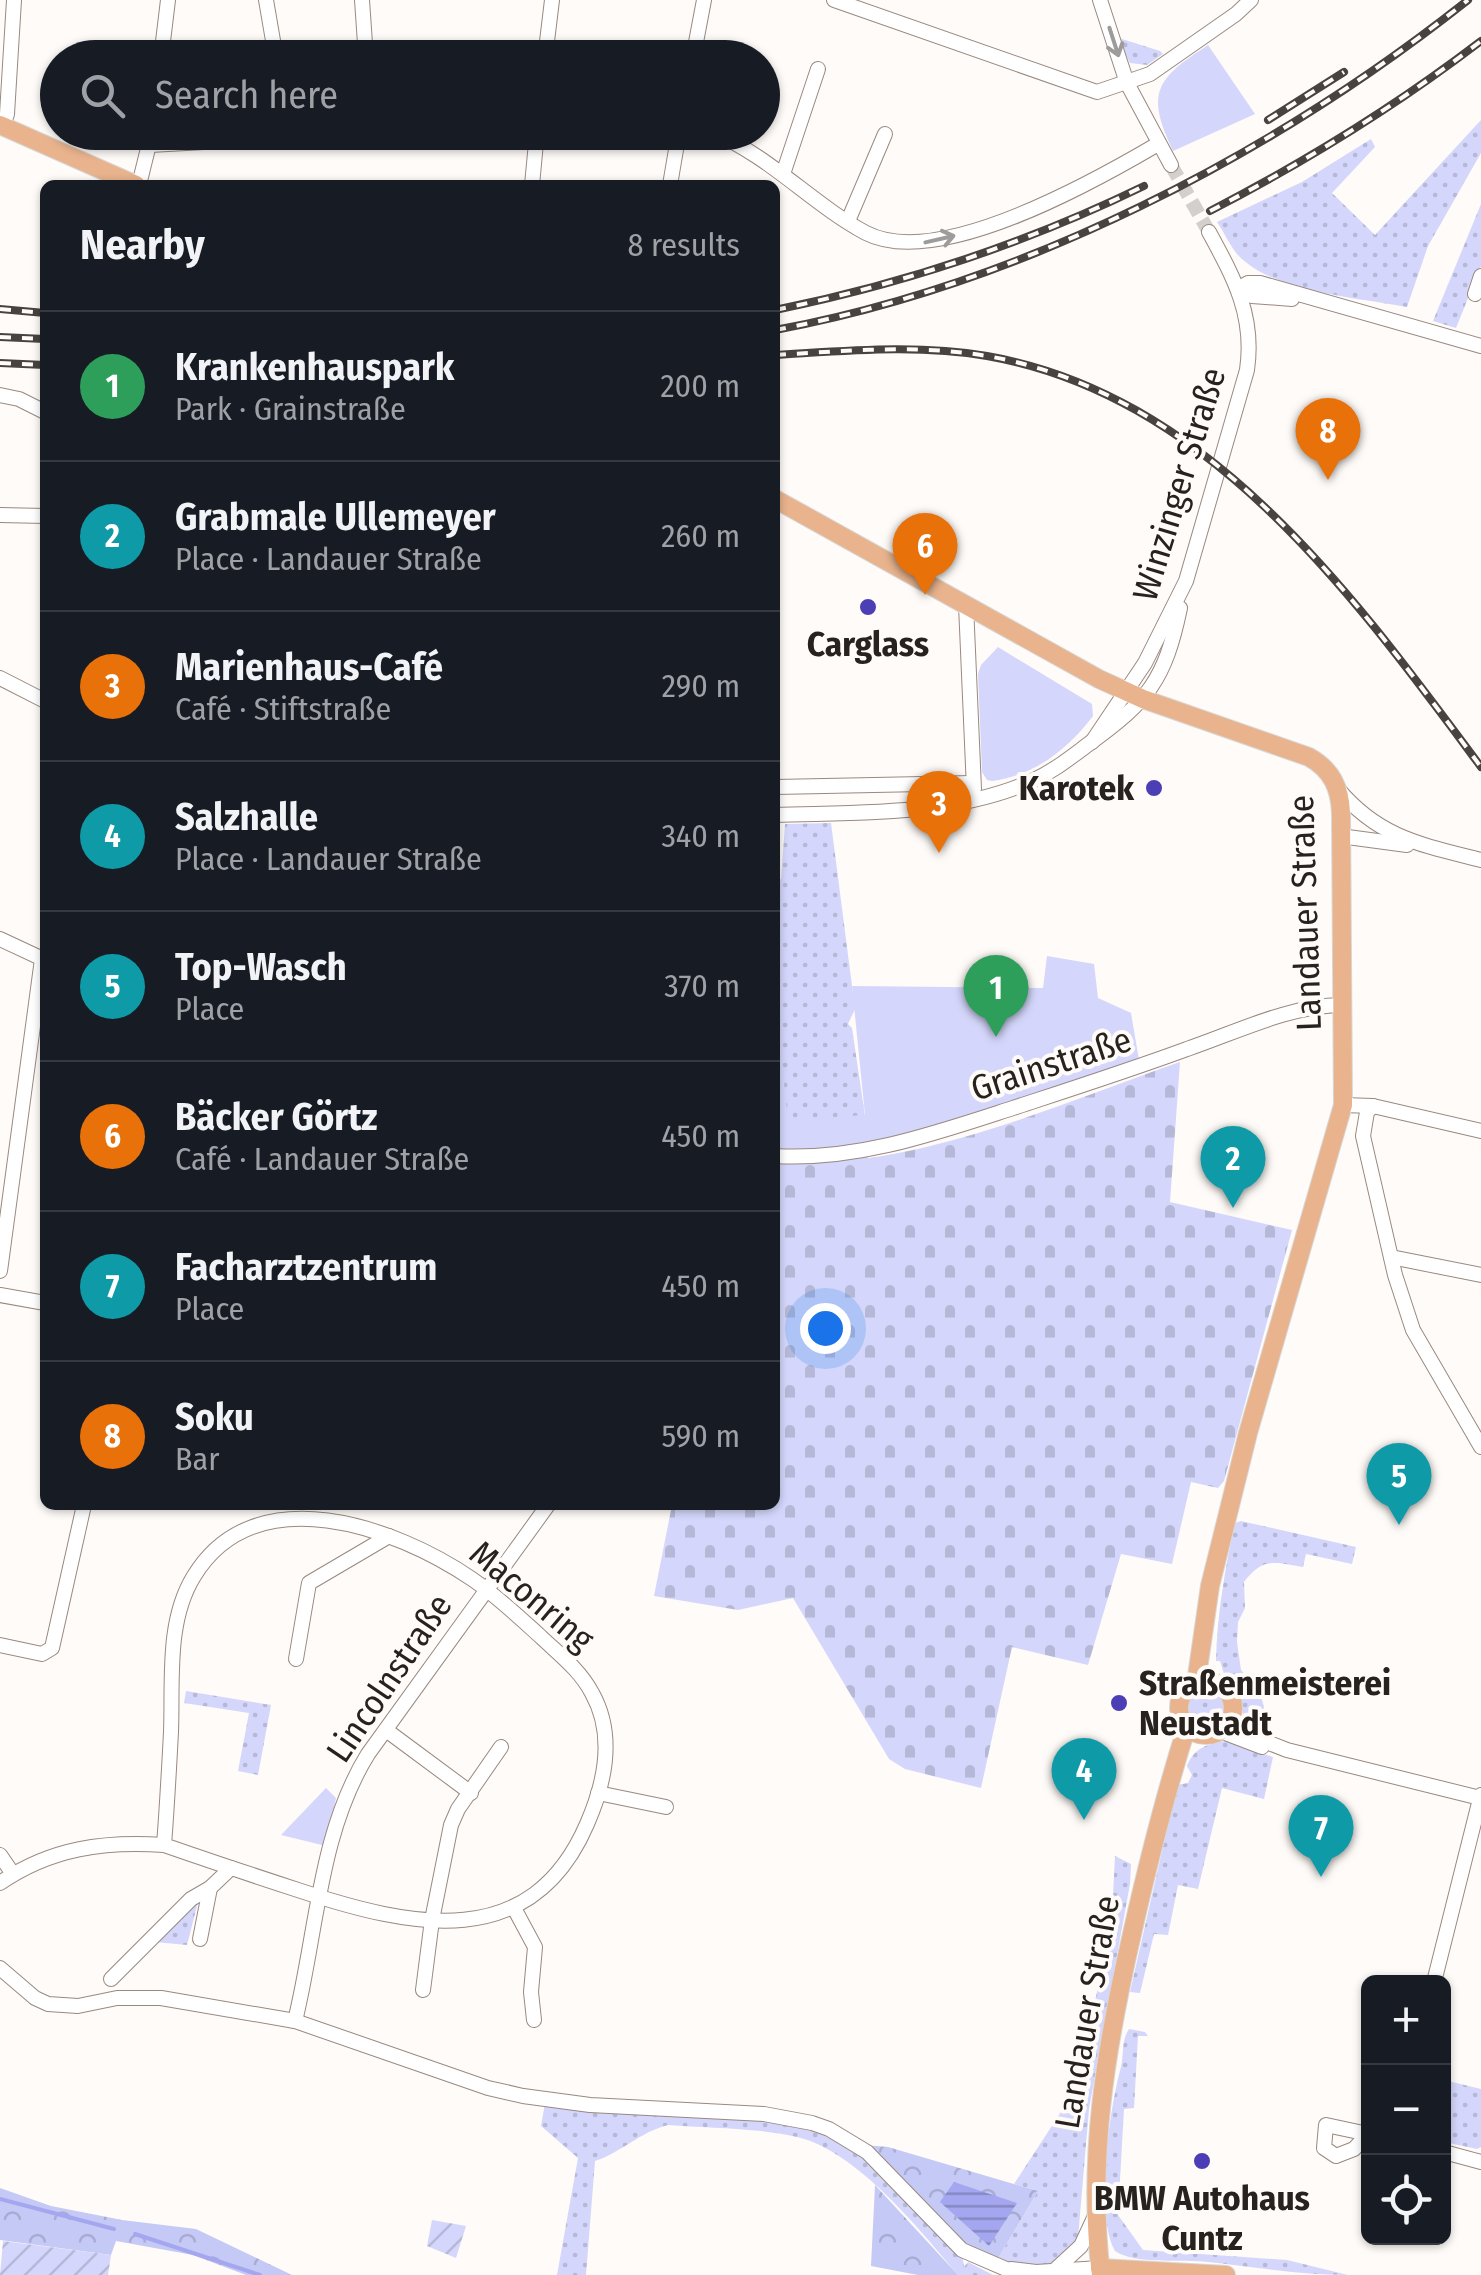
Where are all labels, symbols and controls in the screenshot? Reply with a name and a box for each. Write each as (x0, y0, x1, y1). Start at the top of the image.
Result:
one-way arrow (1106, 25, 1124, 57)
search box (40, 40, 780, 150)
icon: search (75, 68, 130, 123)
text: Search here (155, 72, 338, 118)
text: Nearby (80, 220, 205, 270)
text: 8 results (627, 226, 740, 264)
one-way arrow (923, 229, 955, 247)
text: Krankenhauspark (175, 344, 454, 390)
street label: Winzinger Straße (1124, 362, 1234, 606)
text: 1 (106, 367, 119, 405)
text: 200 m (660, 367, 740, 405)
text: Park · Grainstraße (175, 390, 406, 428)
pin: 8 (1296, 398, 1360, 480)
text: Grabmale Ullemeyer (175, 494, 496, 540)
pin: 6 (892, 512, 958, 595)
text: 2 (105, 517, 120, 555)
text: 260 m (661, 517, 740, 555)
text: Place · Landauer Straße (175, 540, 482, 578)
marker: Carglass (857, 596, 879, 618)
place label: Carglass (807, 623, 929, 665)
text: Marienhaus-Café (175, 644, 443, 690)
text: 3 (105, 667, 120, 705)
text: 290 m (662, 667, 740, 705)
text: Café · Stiftstraße (175, 690, 391, 728)
place label: Karotek (1019, 767, 1135, 809)
pin: 3 (906, 770, 972, 853)
marker: Karotek (1143, 777, 1165, 799)
text: Salzhalle (175, 794, 318, 840)
street label: Landauer Straße (1280, 794, 1330, 1032)
text: 4 (104, 817, 121, 855)
text: 340 m (661, 817, 740, 855)
text: Place · Landauer Straße (175, 840, 482, 878)
text: Top-Wasch (175, 944, 347, 990)
pin: 1 (964, 954, 1028, 1037)
text: 5 (105, 967, 120, 1005)
text: 370 m (664, 967, 740, 1005)
text: Place (175, 990, 244, 1028)
street label: Grainstraße (965, 1018, 1137, 1110)
text: Bäcker Görtz (175, 1094, 378, 1140)
text: 6 (104, 1117, 121, 1155)
text: 450 m (661, 1117, 740, 1155)
pin: 2 (1200, 1126, 1266, 1208)
text: Café · Landauer Straße (175, 1140, 469, 1178)
text: Facharztzentrum (175, 1244, 437, 1290)
text: 7 (106, 1267, 119, 1305)
text: 450 m (661, 1267, 740, 1305)
text: Place (175, 1290, 244, 1328)
your location (800, 1303, 851, 1354)
text: Soku (175, 1394, 254, 1440)
text: 8 (104, 1417, 121, 1455)
text: 590 m (661, 1417, 740, 1455)
text: Bar (175, 1440, 219, 1478)
pin: 5 (1366, 1442, 1432, 1525)
street label: Maconring (461, 1532, 603, 1660)
street label: Lincolnstraße (317, 1586, 461, 1770)
place label: Straßenmeisterei Neustadt (1139, 1662, 1391, 1744)
marker: Straßenmeisterei Neustadt (1108, 1692, 1130, 1714)
pin: 4 (1052, 1738, 1116, 1820)
pin: 7 (1288, 1794, 1354, 1877)
street label: Landauer Straße (1046, 1892, 1128, 2132)
map controls (1361, 1975, 1451, 2245)
button: + (1361, 1975, 1451, 2065)
button: − (1361, 2065, 1451, 2155)
marker: BMW Autohaus Cuntz (1191, 2150, 1213, 2172)
button: locate (1361, 2155, 1451, 2245)
place label: BMW Autohaus Cuntz (1094, 2177, 1310, 2259)

